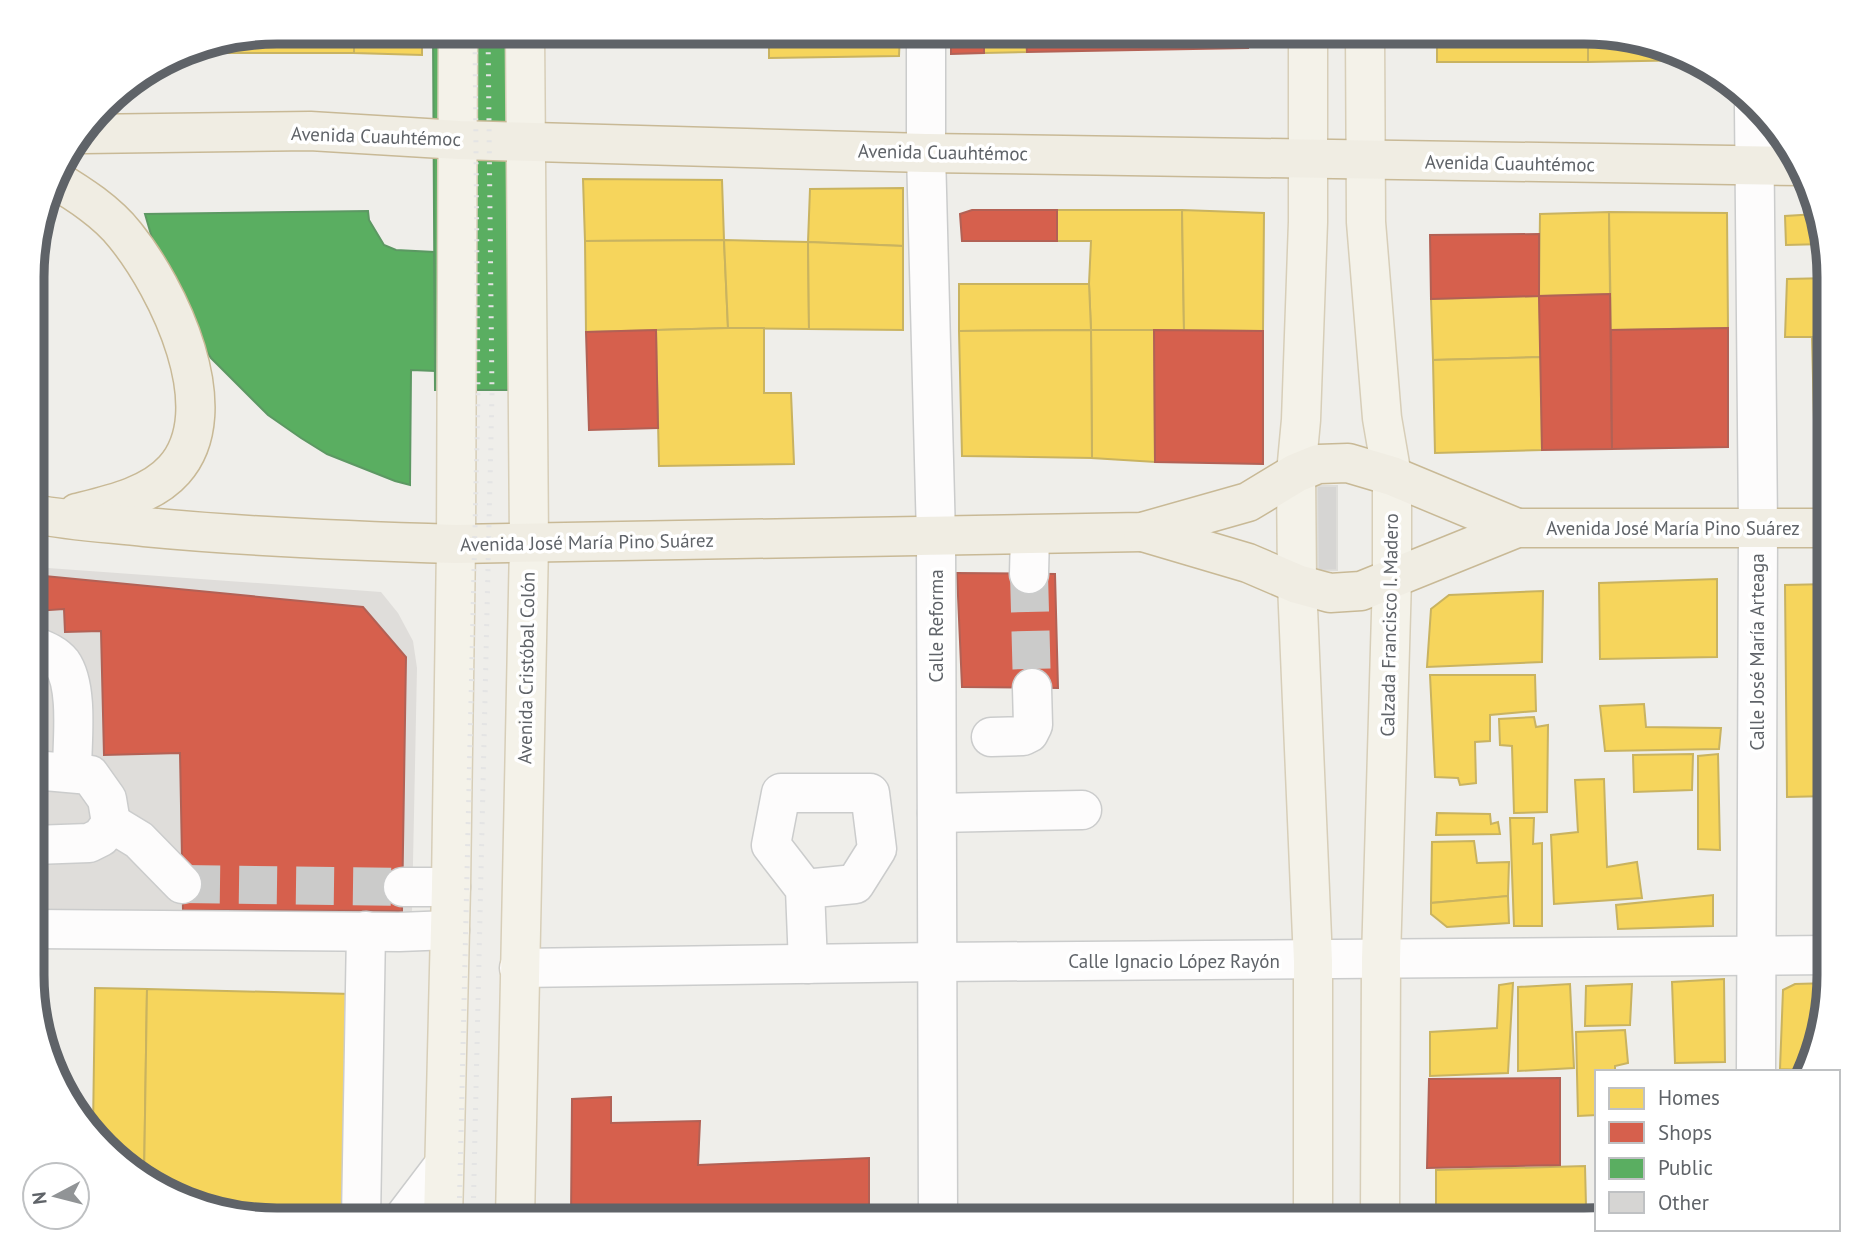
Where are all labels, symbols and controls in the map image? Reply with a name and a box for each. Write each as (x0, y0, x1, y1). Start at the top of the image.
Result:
street label: Avenida Cuauhtémoc (291, 121, 461, 151)
street label: Avenida Cuauhtémoc (858, 139, 1028, 165)
street label: Avenida Cuauhtémoc (1425, 150, 1595, 176)
street label: Calzada Francisco I. Madero (1375, 513, 1403, 737)
street label: Avenida José María Pino Suárez (1546, 516, 1800, 540)
street label: Avenida José María Pino Suárez (460, 528, 714, 556)
street label: Calle José María Arteaga (1745, 553, 1769, 751)
street label: Calle Reforma (924, 569, 948, 683)
street label: Avenida Cristóbal Colón (512, 572, 540, 764)
street label: Calle Ignacio López Rayón (1068, 949, 1280, 973)
legend (1595, 1070, 1840, 1231)
text: Homes (1658, 1084, 1720, 1111)
text: Shops (1658, 1119, 1712, 1146)
text: Public (1658, 1154, 1713, 1181)
north arrow (21, 1161, 91, 1231)
text: Other (1658, 1189, 1709, 1216)
text: N (26, 1190, 52, 1206)

